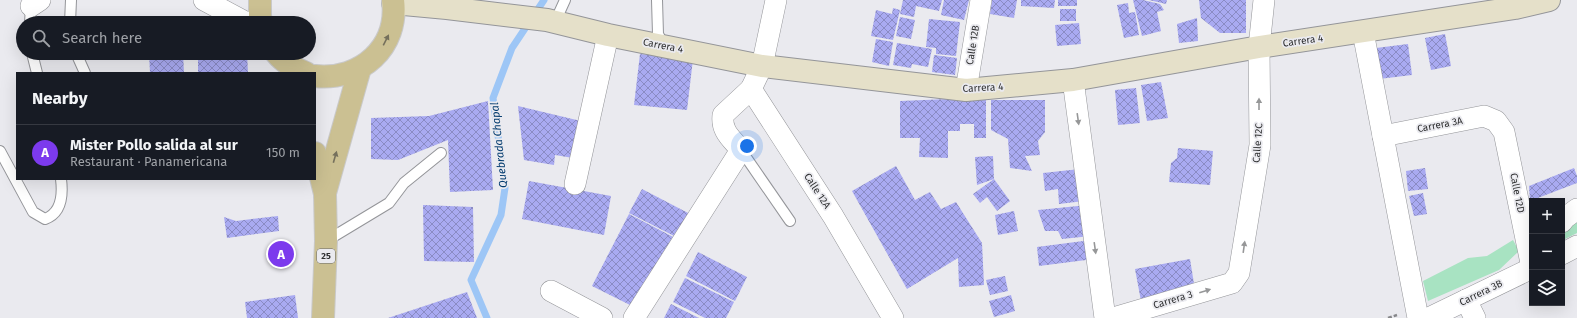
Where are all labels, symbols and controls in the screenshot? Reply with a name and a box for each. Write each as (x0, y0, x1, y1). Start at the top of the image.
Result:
search box (16, 16, 316, 60)
street label: Calle 12B (964, 24, 982, 66)
icon: search (30, 27, 52, 49)
text: Search here (62, 29, 142, 47)
street label: Carrera 4 (1282, 32, 1325, 50)
one-way arrow (382, 35, 389, 46)
street label: Carrera 4 (642, 36, 685, 56)
street label: Carrera 4 (962, 81, 1004, 95)
text: Nearby (32, 88, 87, 109)
one-way arrow (1256, 97, 1262, 110)
water label: Quebrada Chapal (488, 102, 510, 188)
one-way arrow (1075, 113, 1081, 125)
street label: Carrera 3A (1416, 115, 1464, 135)
street label: Calle 12C (1251, 122, 1265, 163)
text: Mister Pollo salida al sur (70, 136, 238, 154)
your location (737, 136, 757, 156)
text: A (41, 145, 49, 160)
text: 150 m (266, 145, 300, 160)
one-way arrow (333, 150, 339, 163)
text: Restaurant · Panamericana (70, 154, 227, 169)
street label: Calle 12A (801, 171, 833, 211)
street label: Calle 12D (1507, 172, 1527, 214)
map controls (1529, 198, 1565, 306)
button: + (1529, 198, 1565, 234)
button: − (1529, 234, 1565, 270)
pin: A (268, 239, 294, 269)
one-way arrow (1241, 241, 1247, 253)
one-way arrow (1092, 242, 1098, 254)
road number: 25 (317, 249, 335, 263)
button: layers (1529, 270, 1565, 306)
street label: Carrera 3B (1457, 277, 1505, 309)
street label: Carrera 3 (1152, 288, 1194, 312)
one-way arrow (1199, 288, 1211, 294)

